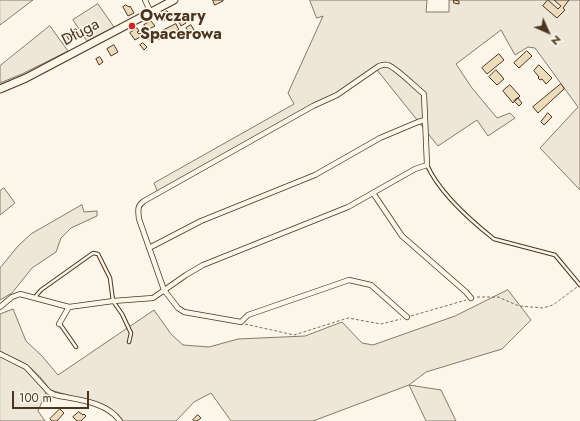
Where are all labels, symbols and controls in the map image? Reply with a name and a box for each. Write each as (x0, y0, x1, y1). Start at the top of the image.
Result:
place label: Owczary Spacerowa (140, 7, 222, 45)
north arrow (528, 12, 568, 52)
street label: Długa (59, 15, 103, 51)
marker: Owczary Spacerowa (127, 21, 137, 31)
text: N (548, 32, 565, 49)
scale bar (14, 383, 91, 409)
text: 100 m (19, 389, 52, 407)

